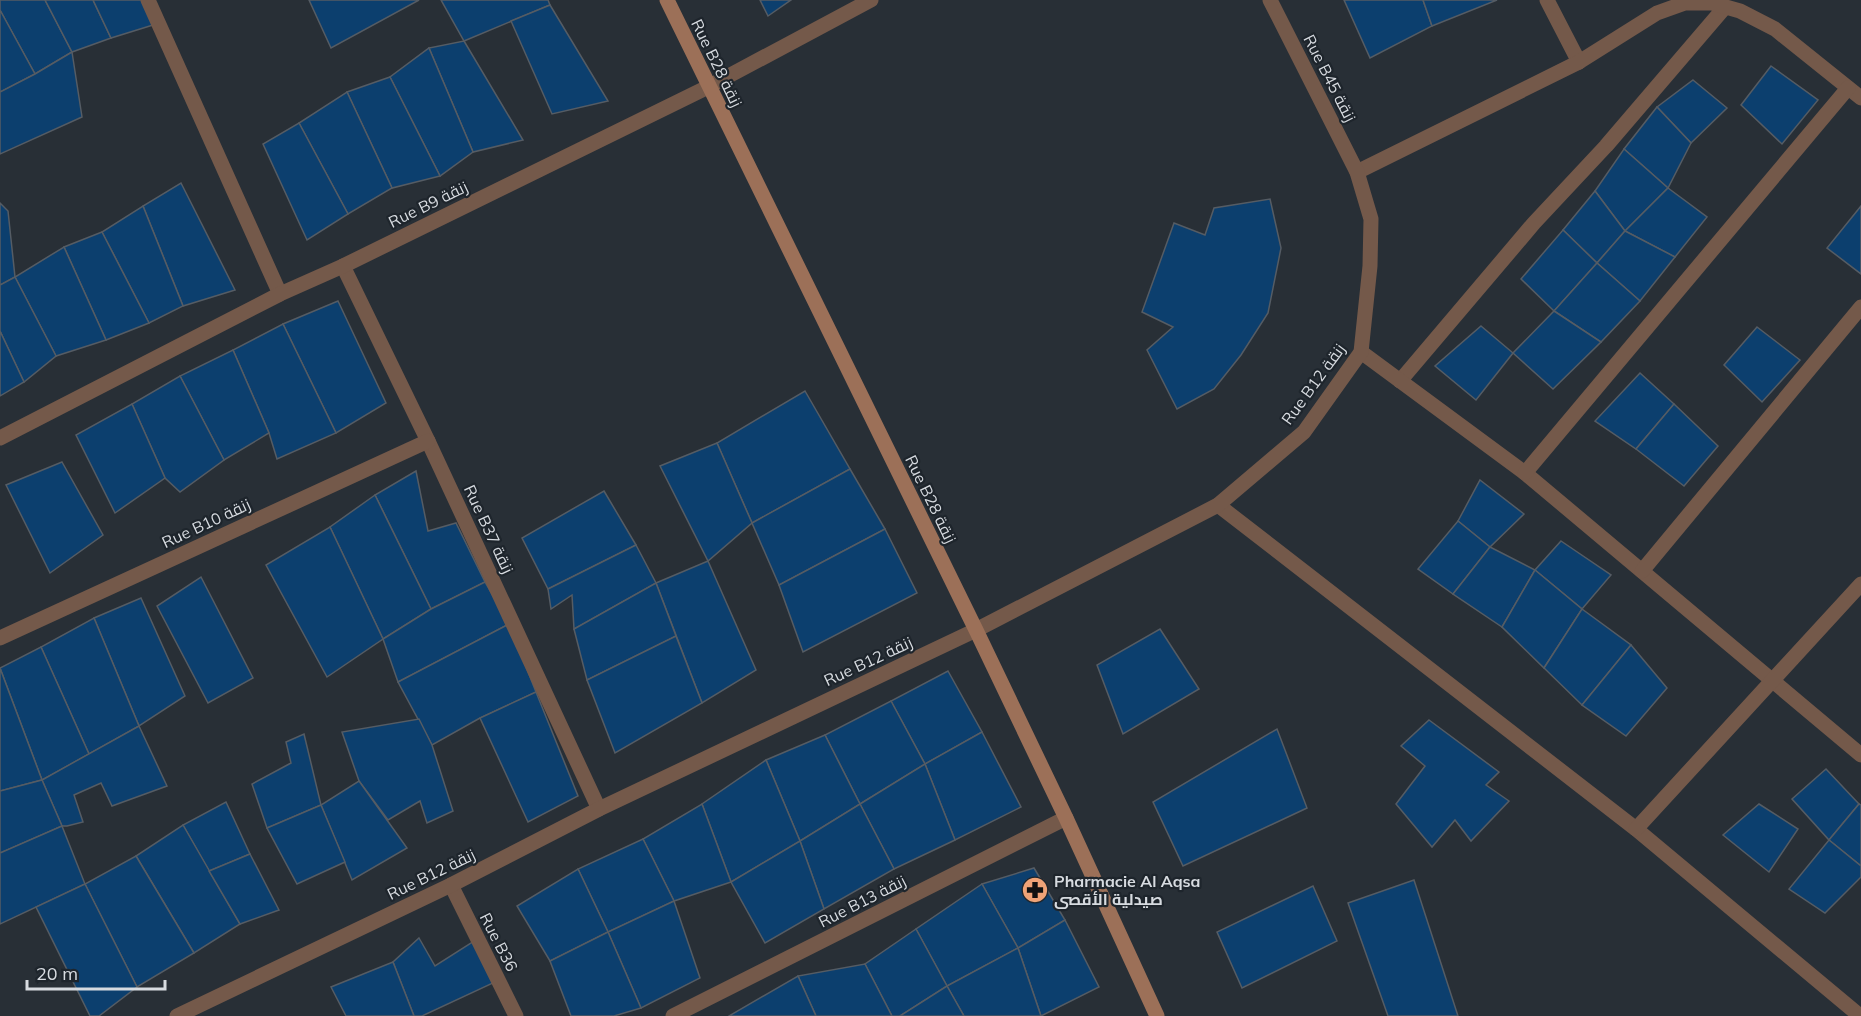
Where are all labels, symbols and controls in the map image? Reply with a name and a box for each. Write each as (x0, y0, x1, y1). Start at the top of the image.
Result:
street label: Rue B28 زنقة (687, 16, 747, 110)
street label: Rue B45 زنقة (1299, 31, 1361, 125)
street label: Rue B9 زنقة (385, 176, 471, 232)
street label: Rue B12 زنقة (1277, 340, 1349, 428)
street label: Rue B28 زنقة (901, 452, 961, 546)
street label: Rue B37 زنقة (460, 482, 518, 576)
street label: Rue B10 زنقة (159, 494, 253, 552)
street label: Rue B12 زنقة (821, 632, 915, 690)
street label: Rue B12 زنقة (384, 844, 478, 904)
street label: Rue B13 زنقة (815, 870, 909, 932)
place label: Pharmacie Al Aqsa صيدلية الأقصى (1054, 871, 1201, 909)
pharmacy icon: Pharmacie Al Aqsa صيدلية الأقصى (1020, 875, 1050, 905)
street label: Rue B36 (476, 909, 522, 975)
scale bar (27, 953, 165, 991)
text: 20 m (36, 962, 78, 985)

